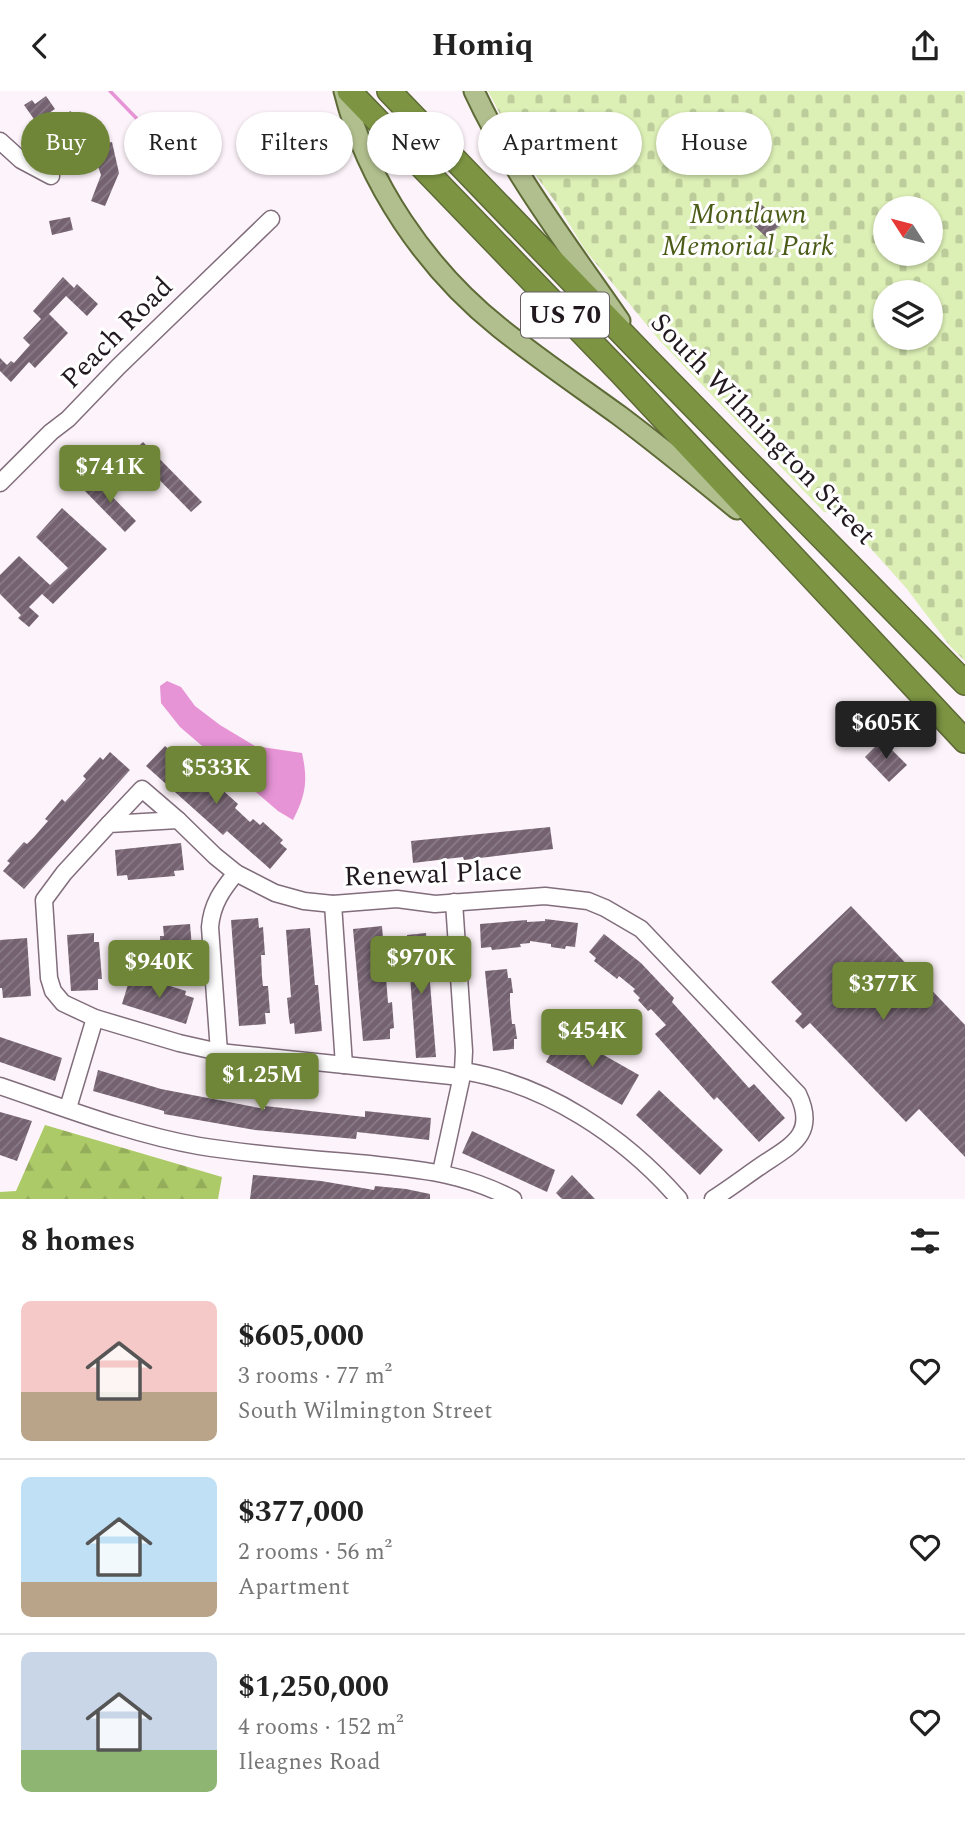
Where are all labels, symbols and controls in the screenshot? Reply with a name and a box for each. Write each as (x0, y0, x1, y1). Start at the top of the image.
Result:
text: Homiq (431, 21, 534, 70)
icon: back (21, 27, 59, 65)
icon: share (906, 27, 944, 65)
chip: Buy (21, 112, 110, 175)
chip: Rent (124, 112, 222, 175)
chip: Filters (236, 112, 353, 175)
chip: New (367, 112, 464, 175)
chip: Apartment (478, 112, 642, 175)
chip: House (656, 112, 772, 175)
park label: Montlawn Memorial Park (662, 193, 834, 268)
north arrow (873, 196, 943, 266)
map controls (873, 196, 943, 350)
street label: Peach Road (51, 267, 183, 399)
button: layers (873, 280, 943, 350)
road number: US 70 (521, 293, 609, 337)
street label: South Wilmington Street (640, 303, 886, 555)
pin: $741K (61, 445, 159, 505)
text: $741K (75, 450, 145, 485)
pin: $605K (837, 701, 935, 761)
text: $605K (851, 706, 921, 741)
pin: $533K (167, 747, 265, 806)
text: $533K (181, 751, 251, 786)
street label: Renewal Place (343, 849, 523, 899)
pin: $970K (372, 937, 470, 996)
pin: $940K (110, 941, 208, 1000)
text: $970K (386, 941, 456, 976)
text: $940K (124, 945, 194, 980)
pin: $377K (834, 963, 932, 1022)
text: $377K (848, 967, 918, 1002)
pin: $454K (543, 1009, 641, 1069)
text: $454K (557, 1014, 627, 1049)
pin: $1.25M (205, 1053, 319, 1113)
text: $1.25M (222, 1058, 302, 1093)
text: 8 homes (21, 1218, 135, 1264)
icon: filters (906, 1222, 944, 1260)
text: $605,000 (238, 1313, 364, 1359)
icon: home (77, 1329, 161, 1413)
icon: heart (906, 1352, 944, 1390)
text: 3 rooms · 77 m² (238, 1359, 392, 1394)
text: South Wilmington Street (238, 1394, 492, 1429)
text: $377,000 (238, 1489, 364, 1535)
icon: home (77, 1505, 161, 1589)
icon: heart (906, 1528, 944, 1566)
text: 2 rooms · 56 m² (238, 1535, 392, 1570)
text: Apartment (238, 1570, 350, 1605)
text: $1,250,000 (238, 1664, 389, 1710)
icon: home (77, 1680, 161, 1764)
icon: heart (906, 1703, 944, 1741)
text: 4 rooms · 152 m² (238, 1710, 404, 1745)
text: Ileagnes Road (238, 1745, 381, 1780)

